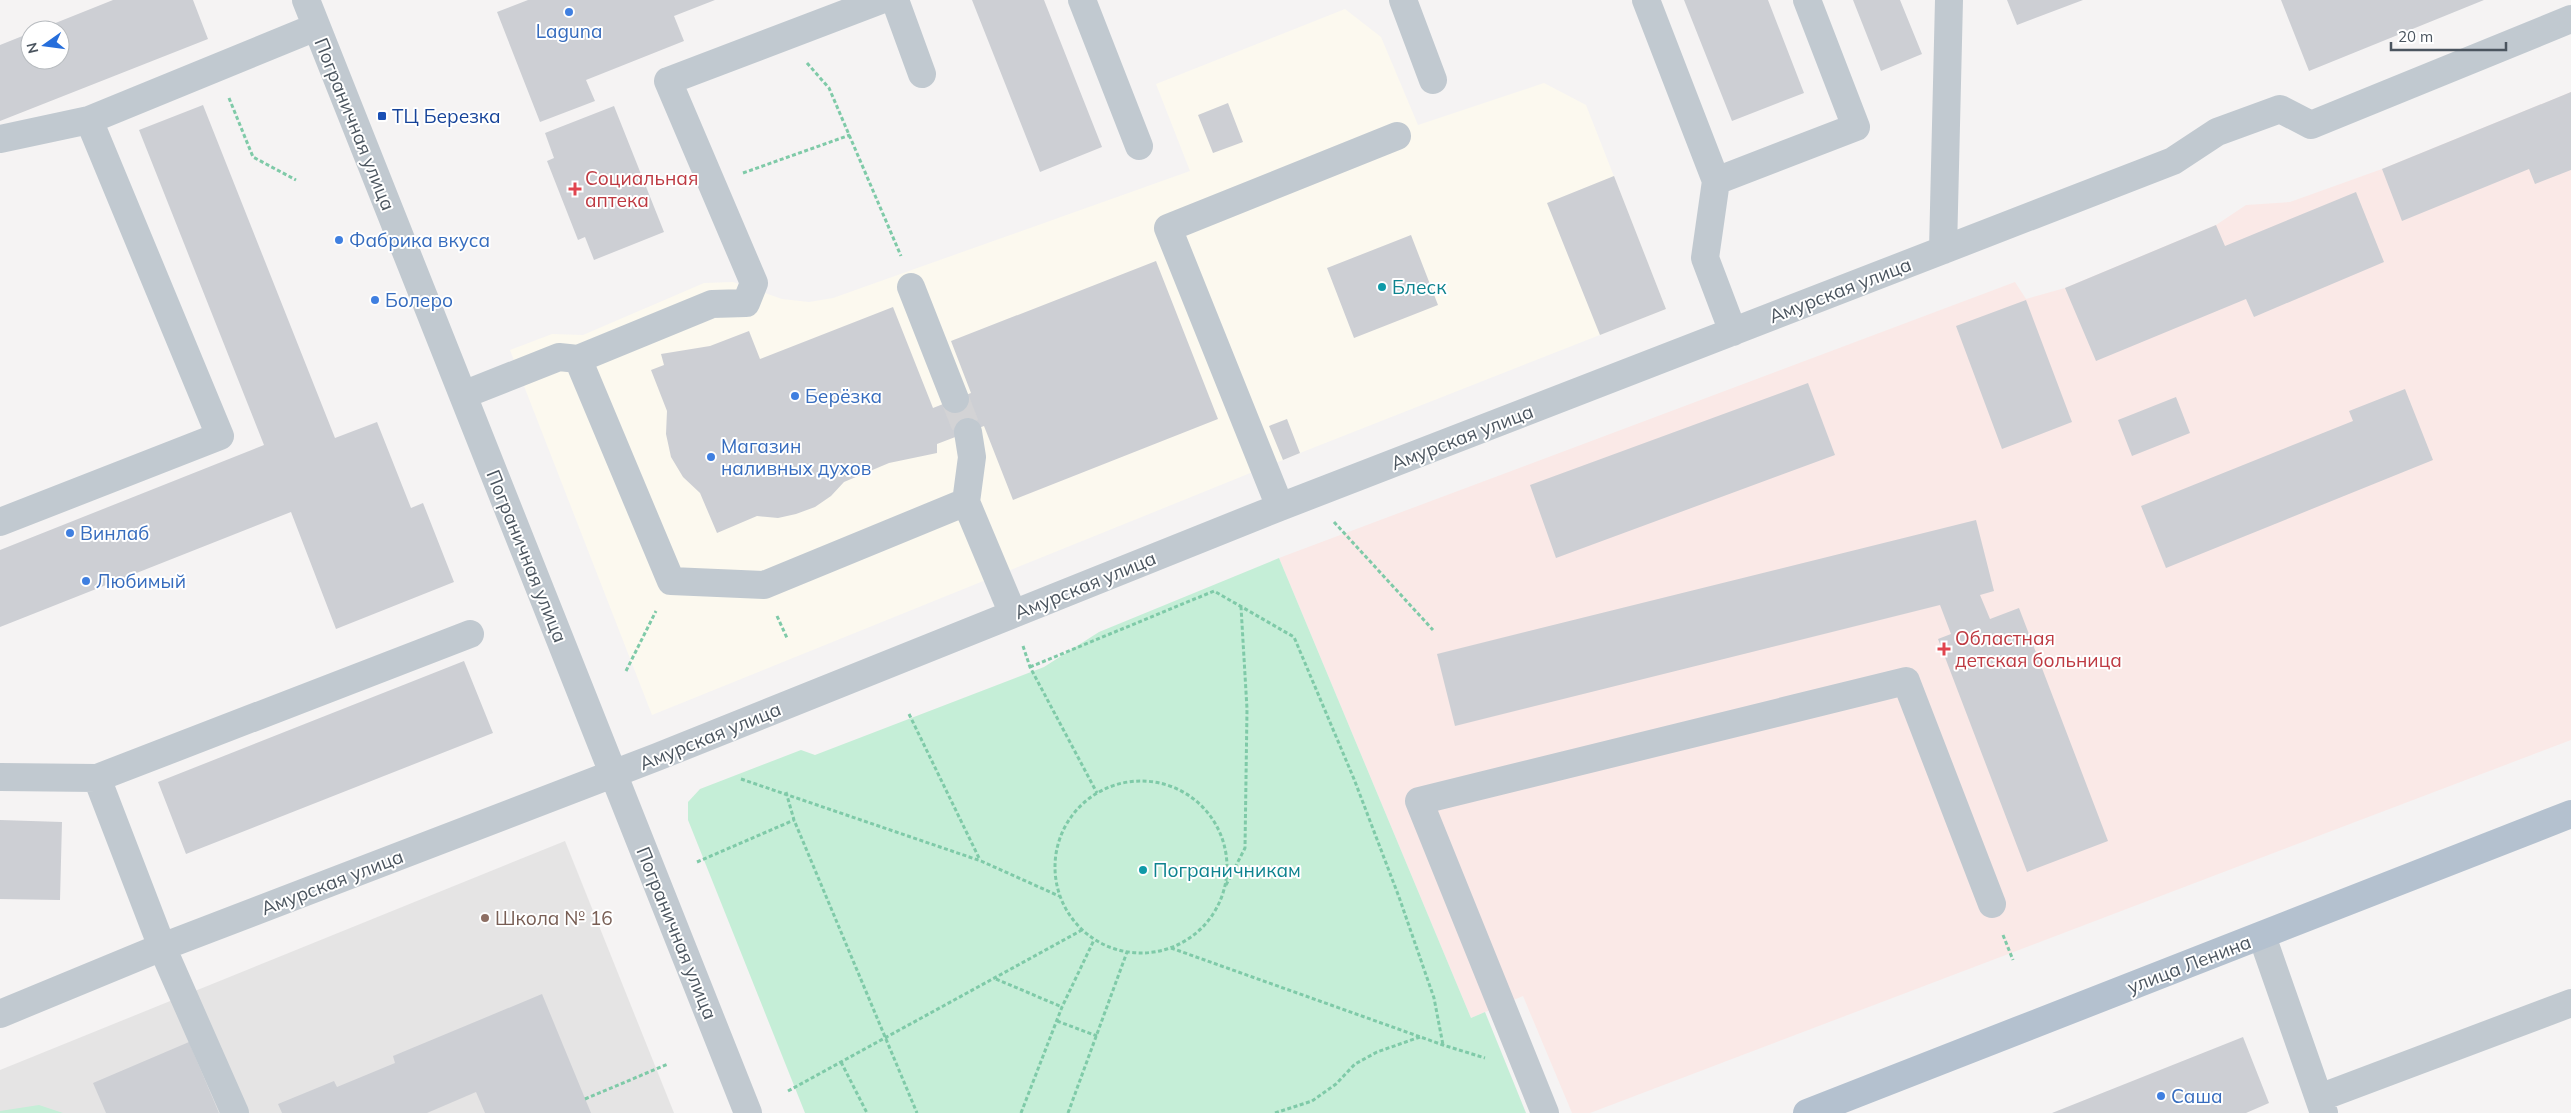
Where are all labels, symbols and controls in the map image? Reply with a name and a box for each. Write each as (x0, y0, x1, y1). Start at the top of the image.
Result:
marker: Laguna (563, 6, 575, 18)
place label: Laguna (536, 19, 602, 43)
north arrow (20, 20, 70, 70)
scale bar (2391, 20, 2506, 52)
text: 20 m (2398, 27, 2433, 46)
street label: Пограничная улица (309, 34, 401, 214)
text: N (22, 41, 42, 55)
place label: ТЦ Березка (392, 104, 501, 128)
marker: ТЦ Березка (376, 110, 388, 122)
place label: Социальная аптека (585, 166, 698, 212)
marker: Социальная аптека (569, 183, 581, 195)
place label: Фабрика вкуса (349, 228, 490, 252)
marker: Фабрика вкуса (333, 234, 345, 246)
street label: Амурская улица (1765, 252, 1915, 328)
place label: Блеск (1392, 275, 1447, 299)
marker: Блеск (1376, 281, 1388, 293)
place label: Болеро (385, 288, 453, 312)
marker: Болеро (369, 294, 381, 306)
place label: Берёзка (805, 384, 882, 408)
marker: Берёзка (789, 390, 801, 402)
street label: Амурская улица (1387, 399, 1537, 475)
place label: Магазин наливных духов (721, 434, 871, 480)
marker: Магазин наливных духов (705, 451, 717, 463)
street label: Пограничная улица (481, 466, 573, 646)
place label: Винлаб (80, 521, 149, 545)
marker: Винлаб (64, 527, 76, 539)
street label: Амурская улица (1011, 546, 1159, 624)
place label: Любимый (96, 569, 186, 593)
marker: Любимый (80, 575, 92, 587)
place label: Областная детская больница (1955, 626, 2122, 672)
marker: Областная детская больница (1937, 642, 1951, 656)
street label: Амурская улица (636, 697, 784, 775)
street label: Пограничная улица (631, 843, 723, 1023)
street label: Амурская улица (257, 844, 407, 920)
place label: Пограничникам (1153, 858, 1301, 882)
marker: Пограничникам (1137, 864, 1149, 876)
place label: Школа № 16 (495, 906, 613, 930)
marker: Школа № 16 (479, 912, 491, 924)
street label: улица Ленина (2124, 929, 2254, 999)
place label: Саша (2171, 1084, 2223, 1108)
marker: Саша (2155, 1090, 2167, 1102)

